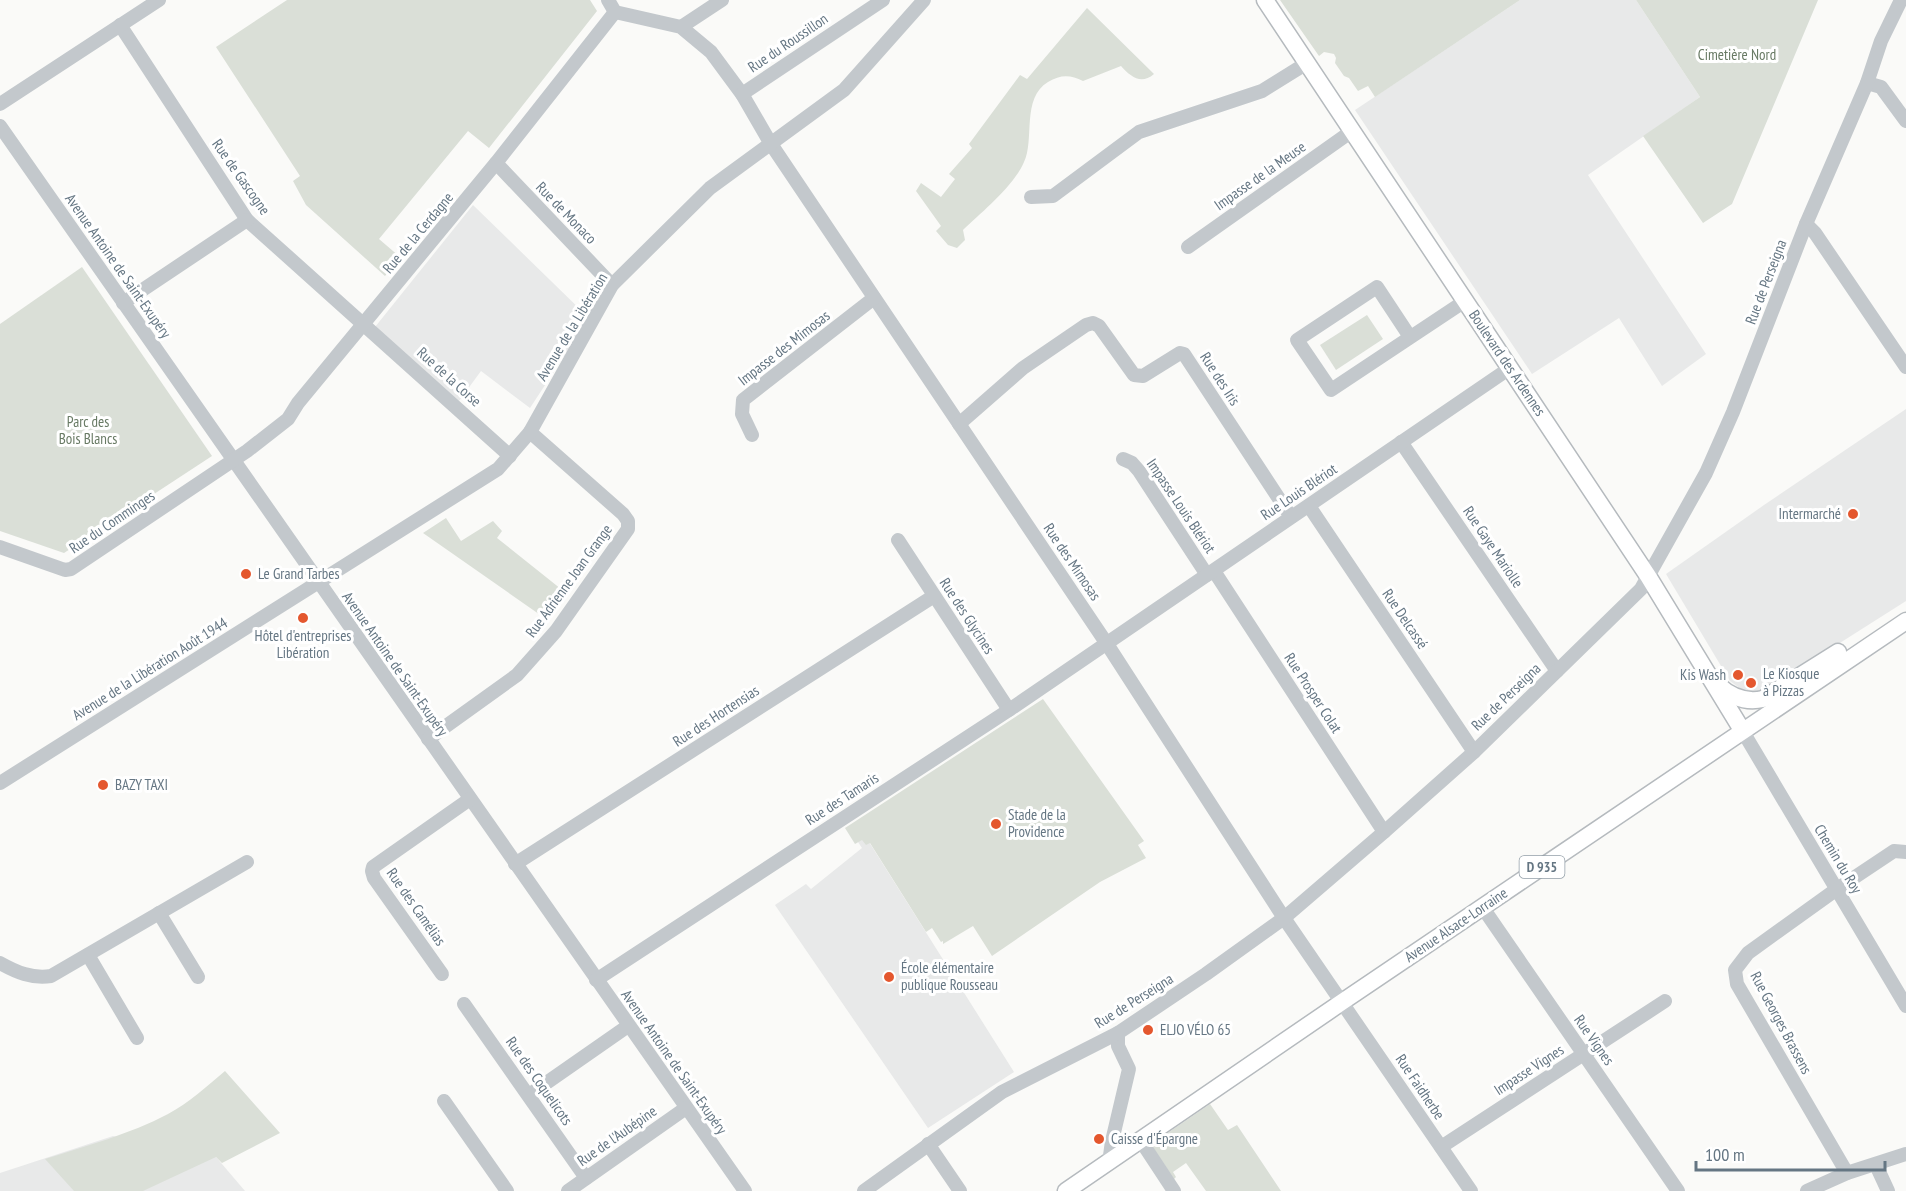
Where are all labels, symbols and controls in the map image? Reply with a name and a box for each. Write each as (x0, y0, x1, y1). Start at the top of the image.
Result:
street label: Rue du Roussillon (744, 9, 831, 76)
park label: Cimetière Nord (1698, 45, 1776, 64)
street label: Rue de Gascogne (208, 135, 274, 218)
street label: Impasse de la Meuse (1210, 137, 1309, 214)
street label: Rue de Monaco (532, 178, 601, 248)
street label: Rue de la Cerdagne (378, 188, 457, 277)
street label: Avenue Antoine de Saint-Exupéry (61, 190, 176, 342)
street label: Rue de Perseigna (1741, 237, 1790, 327)
street label: Avenue de la Libération (532, 269, 611, 384)
street label: Impasse des Mimosas (734, 306, 833, 389)
street label: Boulevard des Ardennes (1465, 306, 1550, 419)
street label: Rue de la Corse (413, 343, 485, 410)
street label: Rue des Iris (1196, 348, 1245, 409)
park label: Parc des Bois Blancs (59, 412, 117, 448)
street label: Impasse Louis Blériot (1143, 455, 1220, 557)
street label: Rue Louis Blériot (1257, 459, 1340, 524)
street label: Rue du Comminges (65, 486, 158, 557)
street label: Rue Gaye Mariolle (1459, 502, 1528, 591)
place label: Intermarché (1779, 504, 1841, 523)
marker: Intermarché (1846, 507, 1860, 521)
street label: Rue des Mimosas (1040, 519, 1105, 604)
street label: Rue Adrienne Joan Grange (521, 521, 616, 641)
place label: Le Grand Tarbes (258, 564, 340, 583)
marker: Le Grand Tarbes (239, 567, 253, 581)
street label: Rue des Glycines (936, 574, 999, 657)
street label: Rue Delcassé (1378, 585, 1432, 652)
street label: Avenue Antoine de Saint-Exupéry (338, 588, 453, 740)
marker: Hôtel d'entreprises Libération (296, 611, 310, 625)
street label: Avenue de la Libération Août 1944 (69, 613, 231, 724)
place label: Hôtel d'entreprises Libération (255, 626, 351, 662)
street label: Rue Prosper Colat (1280, 649, 1346, 736)
street label: Rue de Perseigna (1467, 659, 1544, 734)
place label: Le Kiosque à Pizzas (1763, 664, 1819, 700)
place label: Kis Wash (1680, 665, 1726, 684)
marker: Kis Wash (1731, 668, 1745, 682)
marker: Le Kiosque à Pizzas (1744, 676, 1758, 690)
street label: Rue des Hortensias (669, 681, 763, 751)
street label: Rue des Tamaris (802, 768, 882, 829)
place label: BAZY TAXI (115, 775, 168, 794)
marker: BAZY TAXI (96, 778, 110, 792)
place label: Stade de la Providence (1008, 805, 1066, 841)
marker: Stade de la Providence (989, 817, 1003, 831)
street label: Chemin du Roy (1810, 821, 1867, 897)
road number: D 935 (1520, 856, 1564, 878)
street label: Rue des Camélias (383, 864, 450, 949)
street label: Avenue Alsace-Lorraine (1401, 883, 1511, 966)
place label: École élémentaire publique Rousseau (901, 958, 998, 994)
street label: Rue Georges Brassens (1746, 968, 1816, 1077)
street label: Rue de Perseigna (1091, 969, 1177, 1032)
marker: École élémentaire publique Rousseau (882, 970, 896, 984)
street label: Avenue Antoine de Saint-Exupéry (617, 986, 732, 1138)
street label: Rue Vignes (1570, 1011, 1619, 1069)
place label: ELJO VÉLO 65 (1160, 1020, 1231, 1039)
marker: ELJO VÉLO 65 (1141, 1023, 1155, 1037)
street label: Rue des Coquelicots (502, 1033, 577, 1129)
street label: Impasse Vignes (1490, 1040, 1567, 1099)
street label: Rue Faidherbe (1392, 1050, 1449, 1123)
street label: Rue de l'Aubépine (573, 1101, 660, 1170)
place label: Caisse d'Épargne (1111, 1129, 1198, 1148)
marker: Caisse d'Épargne (1092, 1132, 1106, 1146)
scale bar (1696, 1134, 1885, 1172)
text: 100 m (1705, 1143, 1745, 1166)

